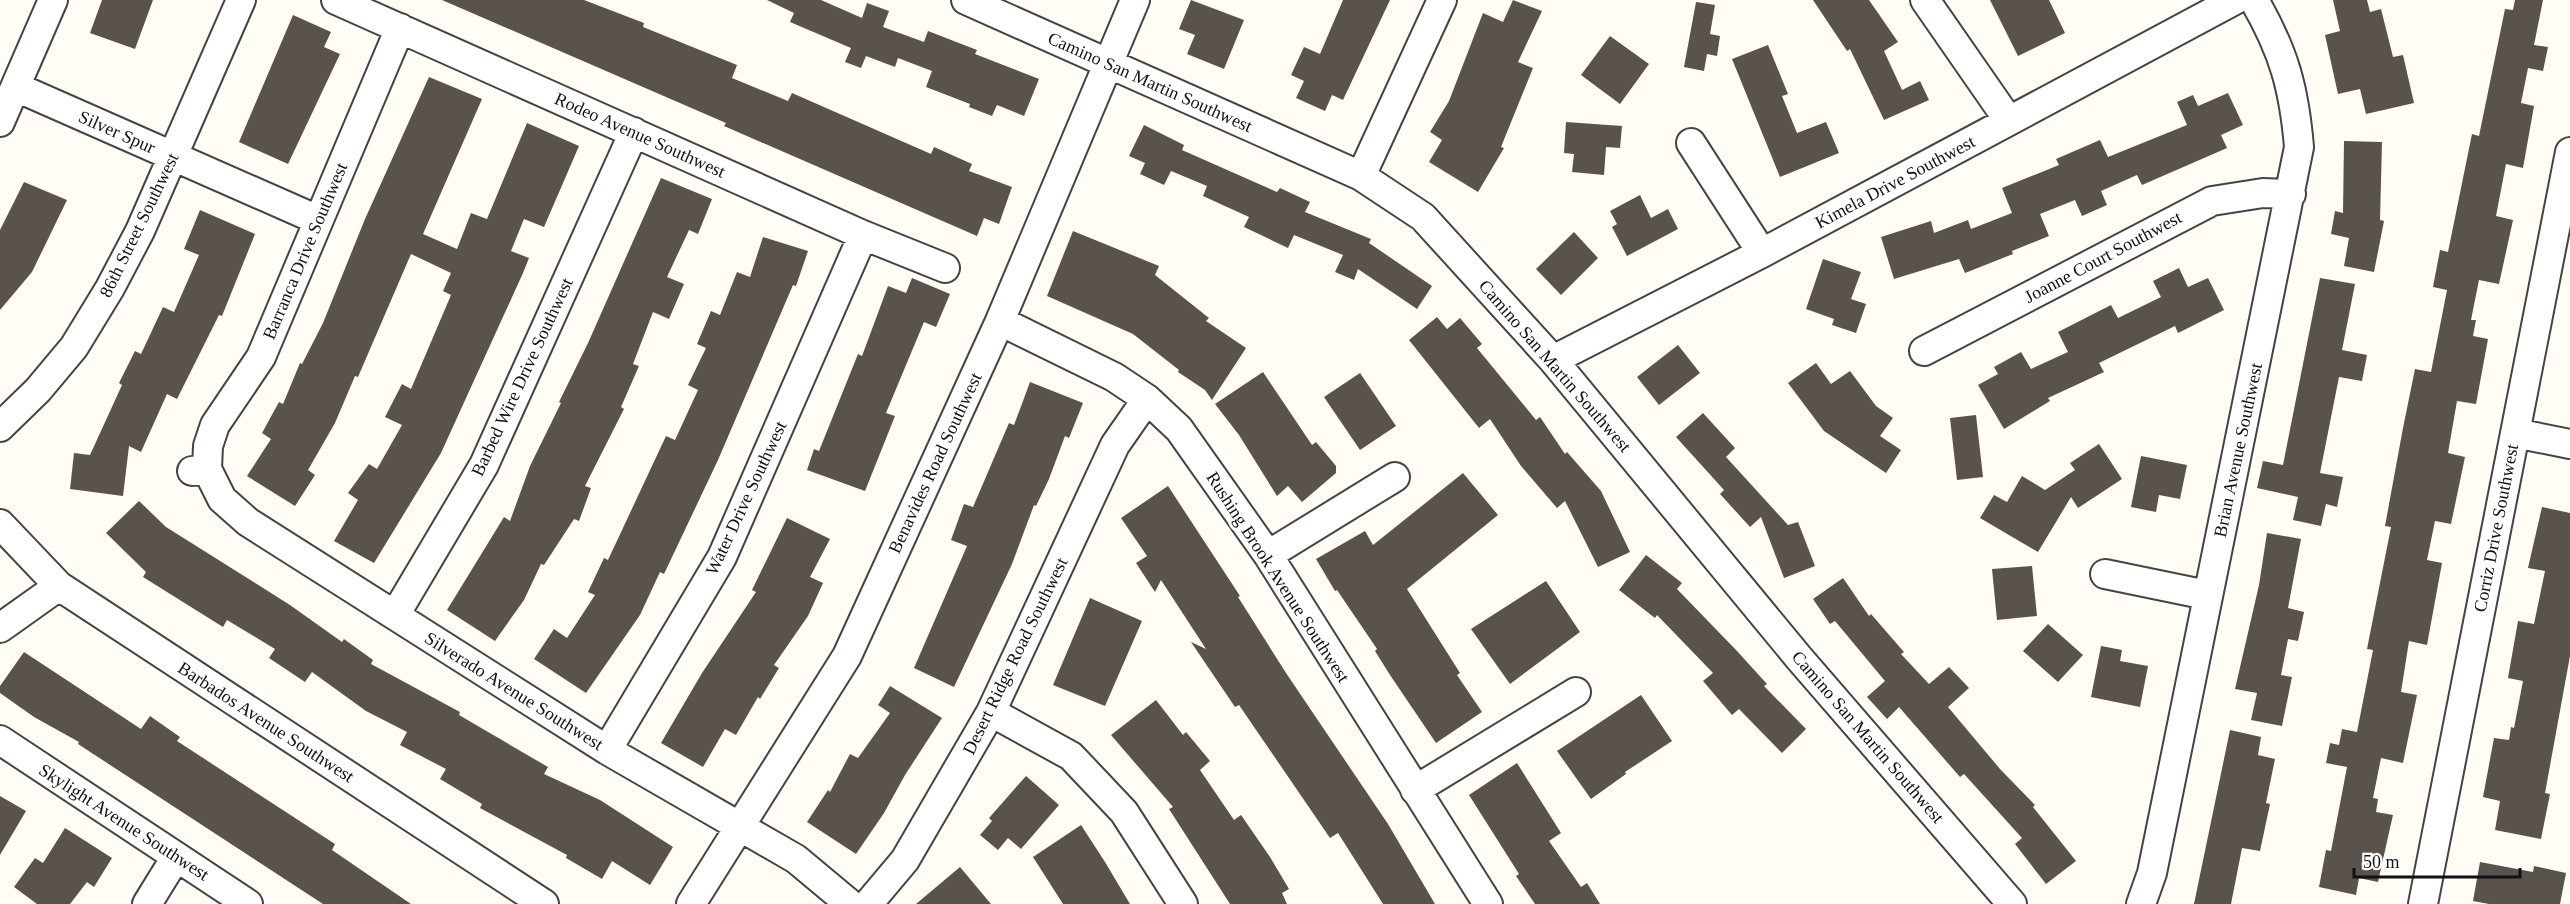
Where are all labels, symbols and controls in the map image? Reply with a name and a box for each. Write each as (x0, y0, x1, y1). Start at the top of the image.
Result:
street label: Camino San Martin Southwest (1045, 28, 1255, 136)
street label: Rodeo Avenue Southwest (552, 88, 728, 182)
street label: Silver Spur (76, 106, 158, 158)
street label: Kimela Drive Southwest (1812, 131, 1978, 233)
street label: 86th Street Southwest (95, 150, 183, 300)
street label: Barranca Drive Southwest (259, 160, 351, 342)
street label: Joanne Court Southwest (2021, 207, 2185, 307)
street label: Barbed Wire Drive Southwest (467, 275, 577, 479)
street label: Camino San Martin Southwest (1475, 276, 1635, 456)
street label: Brian Avenue Southwest (2210, 361, 2266, 539)
street label: Benavides Road Southwest (884, 370, 986, 556)
street label: Water Drive Southwest (702, 418, 790, 578)
street label: Corriz Drive Southwest (2470, 442, 2522, 614)
street label: Rushing Brook Avenue Southwest (1202, 468, 1354, 686)
street label: Desert Ridge Road Southwest (959, 554, 1071, 758)
street label: Silverado Avenue Southwest (421, 628, 607, 754)
street label: Camino San Martin Southwest (1788, 647, 1948, 827)
street label: Barbados Avenue Southwest (174, 658, 358, 786)
street label: Skylight Avenue Southwest (35, 760, 213, 884)
scale bar (2354, 841, 2520, 879)
text: 50 m (2363, 852, 2400, 872)

